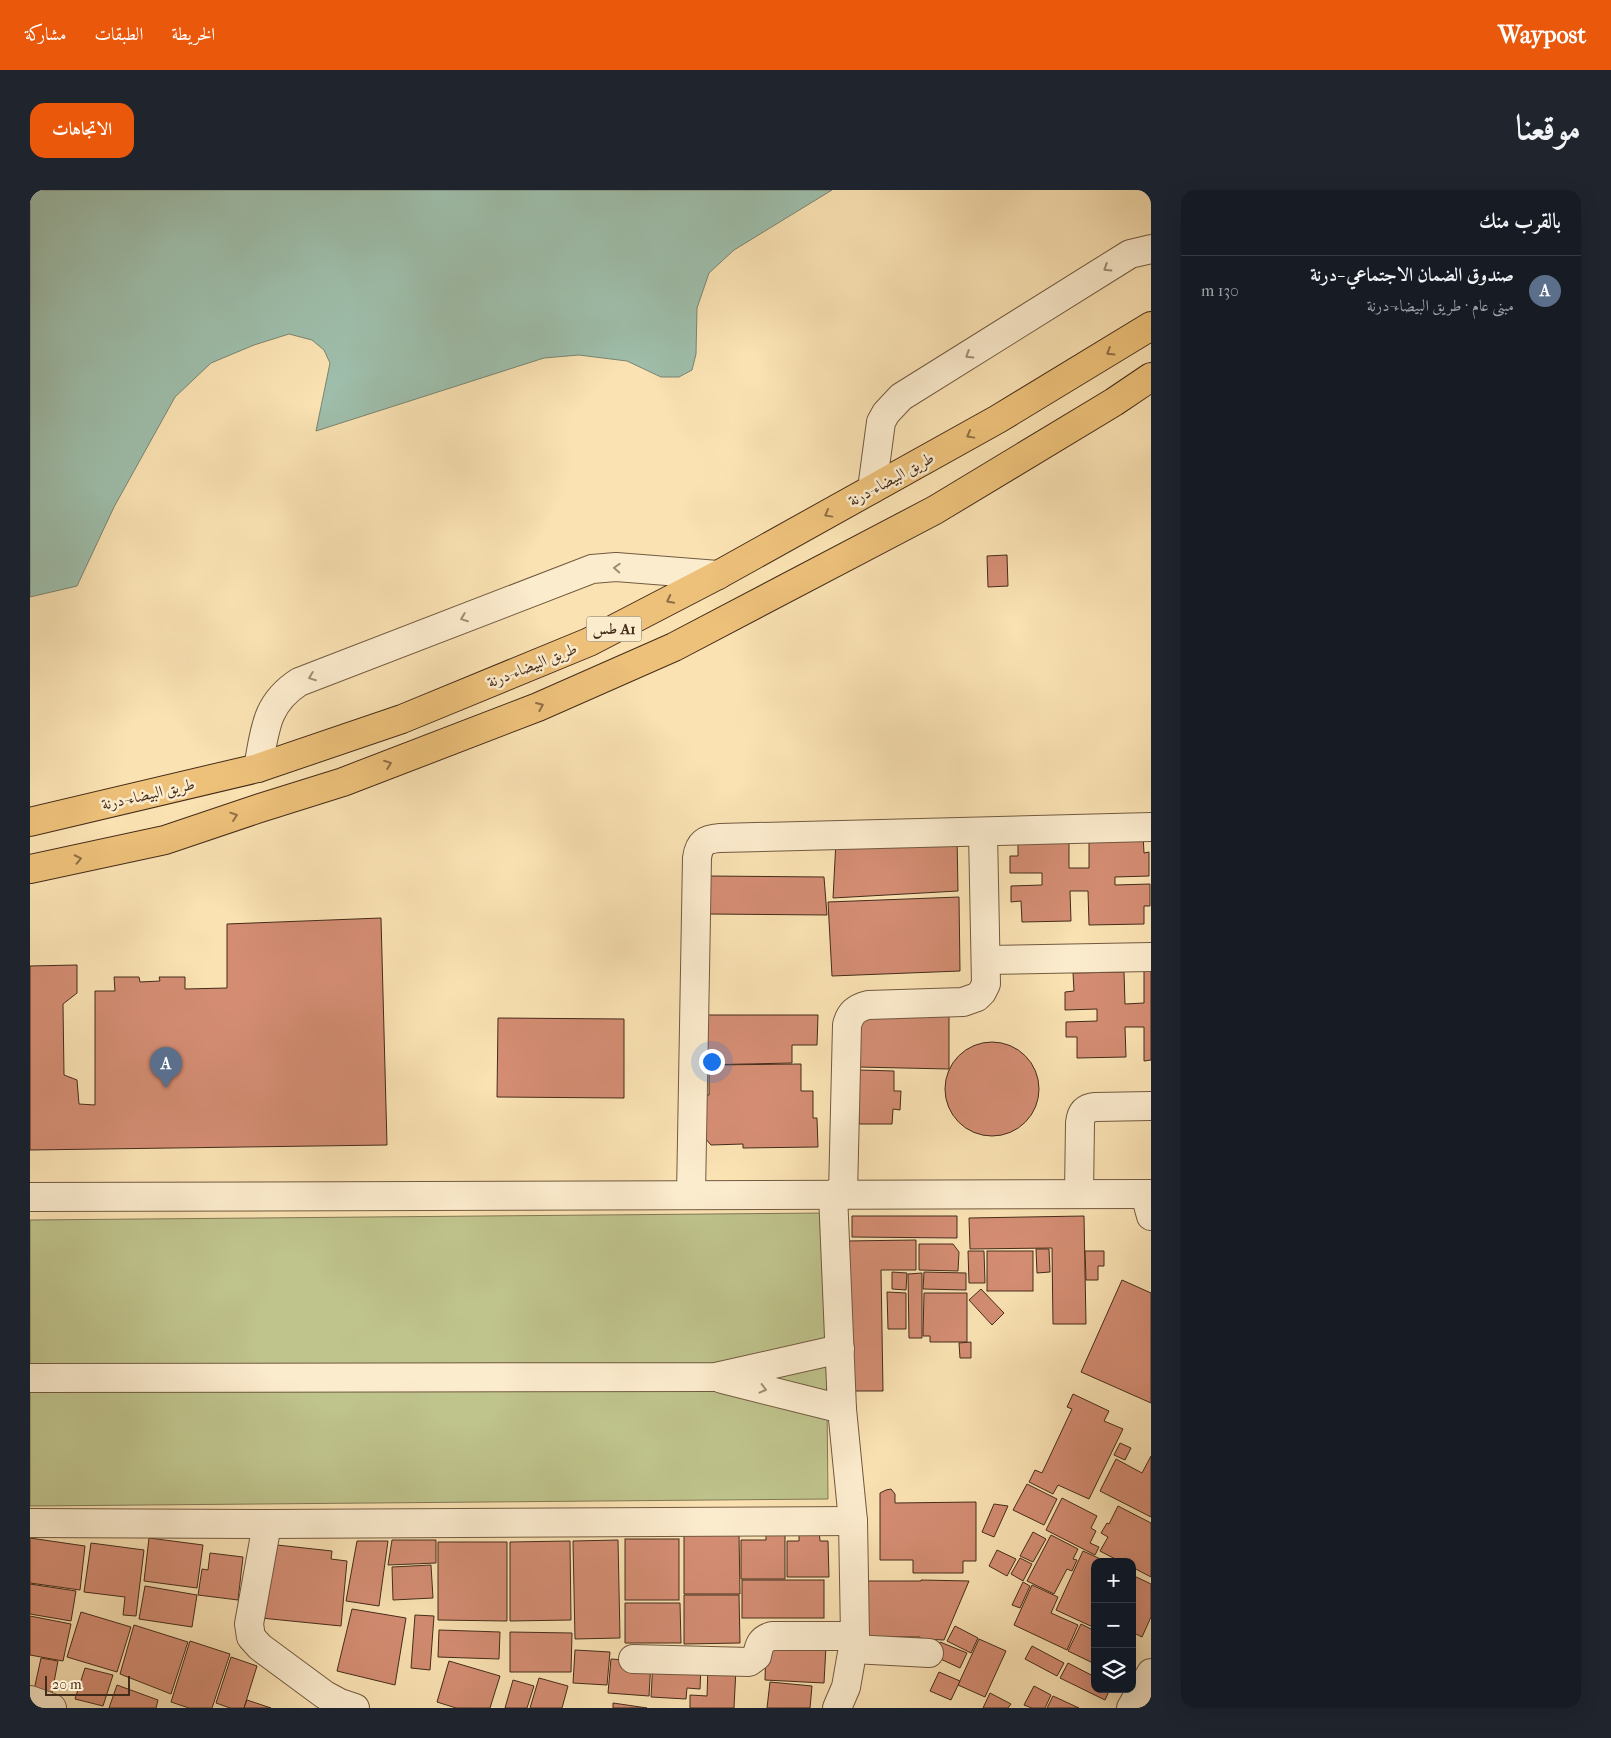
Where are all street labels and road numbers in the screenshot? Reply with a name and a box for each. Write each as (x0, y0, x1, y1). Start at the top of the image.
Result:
street label: طريق البيضاء-درنة (845, 448, 938, 511)
road number: طس A1 (586, 616, 642, 642)
street label: طريق البيضاء-درنة (484, 638, 580, 693)
street label: طريق البيضاء-درنة (100, 774, 197, 815)

